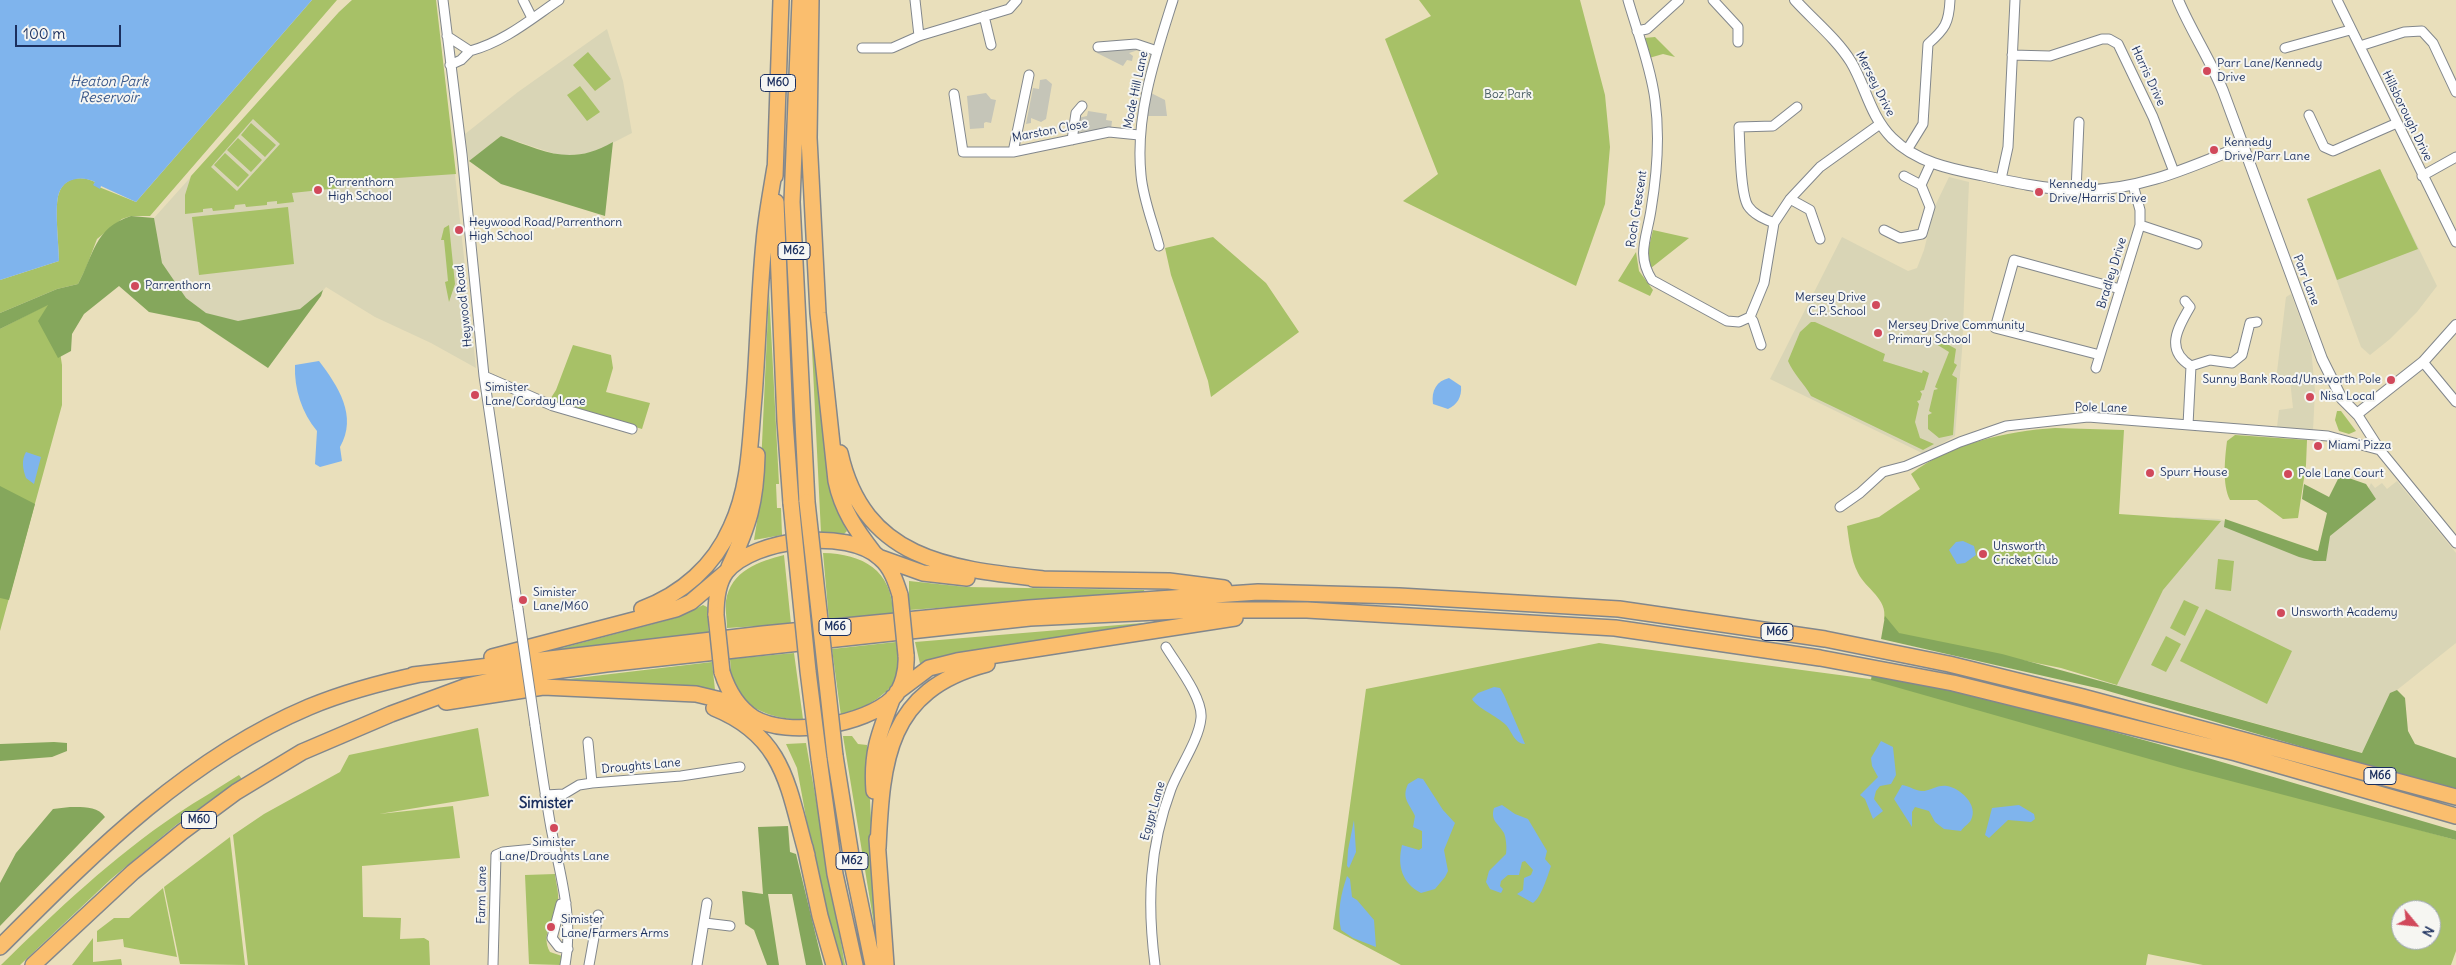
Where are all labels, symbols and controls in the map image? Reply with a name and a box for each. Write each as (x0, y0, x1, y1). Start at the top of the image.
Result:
scale bar (18, 15, 124, 47)
text: 100 m (23, 24, 65, 43)
street label: Harris Drive (2128, 44, 2168, 108)
street label: Mersey Drive (1852, 49, 1898, 119)
street label: Mode Hill Lane (1121, 50, 1151, 130)
place label: Parr Lane/Kennedy Drive (2217, 57, 2322, 85)
marker: Parr Lane/Kennedy Drive (2201, 65, 2213, 77)
street label: Hillsborough Drive (2379, 68, 2435, 164)
water label: Heaton Park Reservoir (70, 74, 148, 106)
road number: M60 (760, 75, 796, 92)
park label: Boz Park (1484, 88, 1532, 102)
street label: Marston Close (1011, 117, 1089, 145)
place label: Kennedy Drive/Parr Lane (2224, 136, 2310, 164)
marker: Kennedy Drive/Parr Lane (2208, 144, 2220, 156)
street label: Roch Crescent (1624, 170, 1650, 248)
place label: Parrenthorn High School (328, 176, 394, 204)
place label: Kennedy Drive/Harris Drive (2049, 178, 2146, 206)
marker: Parrenthorn High School (312, 184, 324, 196)
marker: Kennedy Drive/Harris Drive (2033, 186, 2045, 198)
place label: Heywood Road/Parrenthorn High School (469, 216, 622, 244)
marker: Heywood Road/Parrenthorn High School (453, 224, 465, 236)
street label: Bradley Drive (2094, 236, 2130, 310)
road number: M62 (778, 242, 810, 260)
street label: Parr Lane (2290, 253, 2322, 307)
street label: Heywood Road (453, 264, 475, 348)
place label: Parrenthorn (145, 279, 211, 293)
marker: Parrenthorn (129, 280, 141, 292)
place label: Mersey Drive C.P. School (1795, 291, 1866, 319)
marker: Mersey Drive C.P. School (1870, 299, 1882, 311)
place label: Mersey Drive Community Primary School (1888, 319, 2025, 347)
marker: Mersey Drive Community Primary School (1872, 327, 1884, 339)
place label: Sunny Bank Road/Unsworth Pole (2202, 373, 2381, 387)
marker: Sunny Bank Road/Unsworth Pole (2385, 374, 2397, 386)
place label: Simister Lane/Corday Lane (485, 381, 586, 409)
marker: Simister Lane/Corday Lane (469, 389, 481, 401)
place label: Nisa Local (2320, 390, 2375, 404)
marker: Nisa Local (2304, 391, 2316, 403)
street label: Pole Lane (2075, 400, 2127, 416)
place label: Miami Pizza (2328, 439, 2391, 453)
marker: Miami Pizza (2312, 440, 2324, 452)
place label: Spurr House (2160, 466, 2227, 480)
marker: Spurr House (2144, 467, 2156, 479)
place label: Pole Lane Court (2298, 467, 2384, 481)
marker: Pole Lane Court (2282, 468, 2294, 480)
place label: Unsworth Cricket Club (1993, 540, 2058, 568)
marker: Unsworth Cricket Club (1977, 548, 1989, 560)
place label: Simister Lane/M60 (533, 586, 589, 614)
marker: Simister Lane/M60 (517, 594, 529, 606)
place label: Unsworth Academy (2291, 606, 2398, 620)
marker: Unsworth Academy (2275, 607, 2287, 619)
road number: M66 (819, 618, 851, 636)
road number: M66 (1761, 624, 1793, 640)
street label: Droughts Lane (601, 755, 681, 777)
road number: M66 (2364, 768, 2396, 784)
street label: Egypt Lane (1138, 780, 1168, 842)
district label: Simister (519, 795, 573, 813)
road number: M60 (182, 812, 216, 828)
marker: Simister Lane/Droughts Lane (548, 822, 560, 834)
place label: Simister Lane/Droughts Lane (499, 836, 609, 864)
road number: M62 (836, 852, 868, 869)
street label: Farm Lane (474, 866, 490, 924)
north arrow (2391, 900, 2441, 950)
place label: Simister Lane/Farmers Arms (561, 913, 669, 941)
marker: Simister Lane/Farmers Arms (545, 921, 557, 933)
text: N (2418, 923, 2439, 940)

